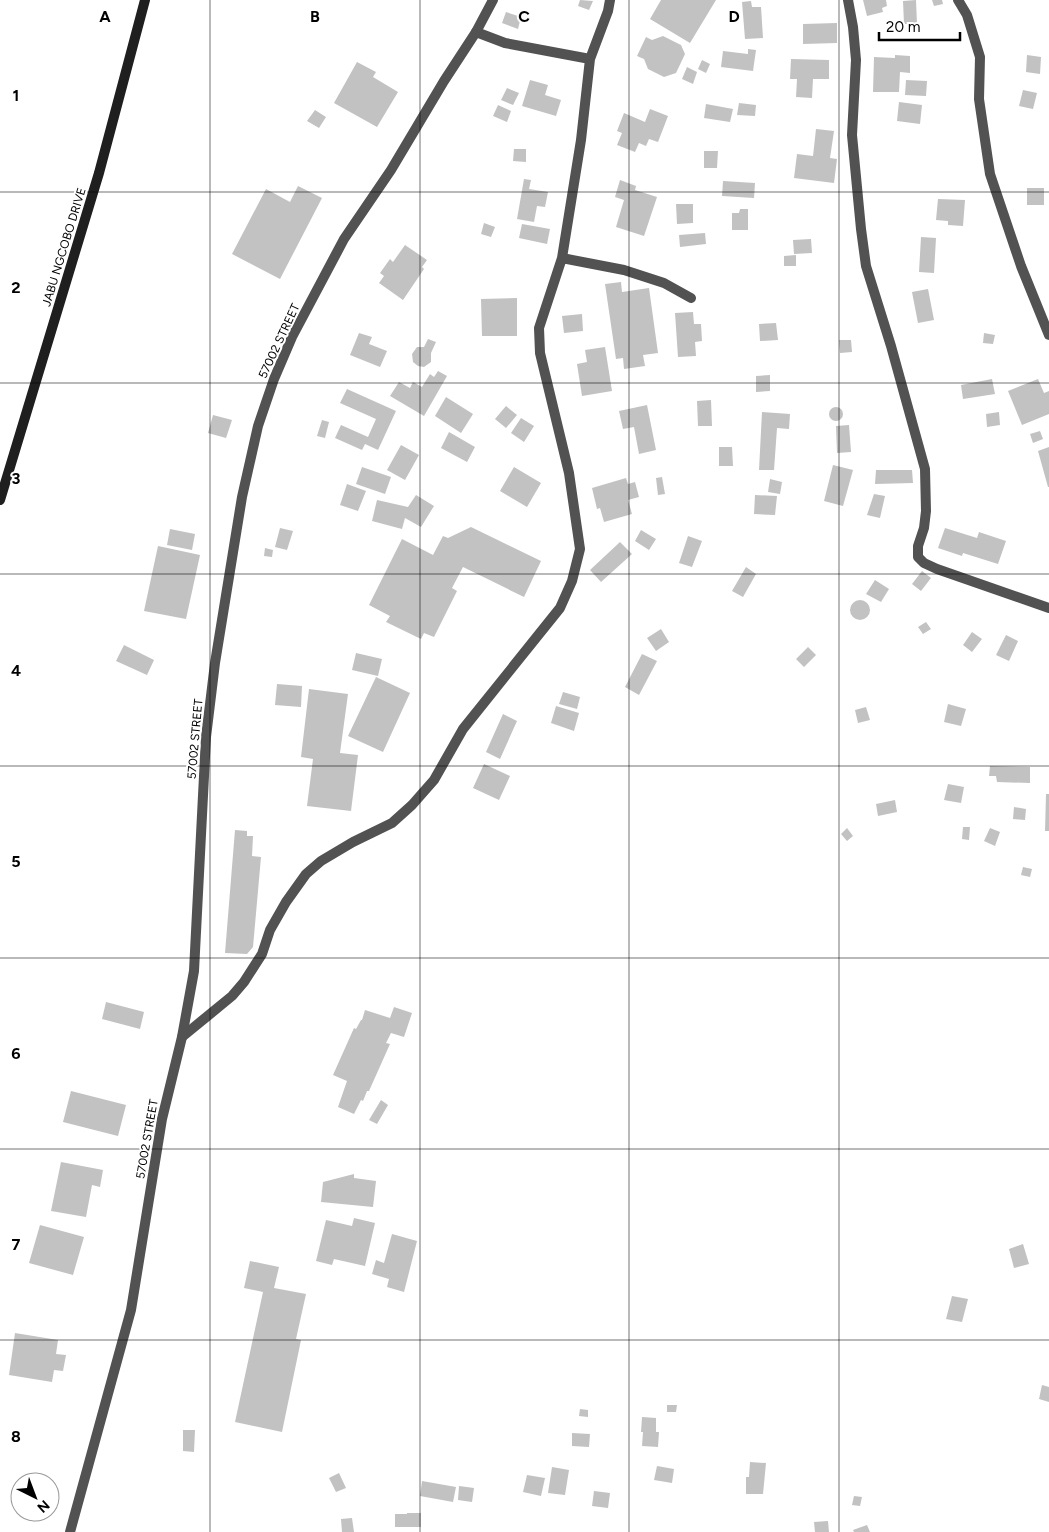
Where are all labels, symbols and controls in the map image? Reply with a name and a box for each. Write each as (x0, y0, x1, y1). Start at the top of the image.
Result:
text: A (99, 7, 111, 26)
text: B (310, 7, 320, 26)
text: C (518, 7, 530, 26)
text: D (728, 7, 740, 26)
scale bar (879, 10, 960, 42)
text: 20 m (886, 18, 920, 36)
text: 1 (13, 86, 19, 105)
street label: JABU NGCOBO DRIVE (39, 186, 89, 308)
text: 2 (11, 278, 21, 297)
street label: 57002 STREET (256, 301, 303, 381)
text: 3 (12, 469, 21, 488)
text: 4 (11, 661, 21, 680)
street label: 57002 STREET (185, 698, 206, 780)
text: 5 (11, 852, 21, 871)
text: 6 (11, 1044, 21, 1063)
street label: 57002 STREET (133, 1098, 161, 1180)
text: 7 (12, 1235, 21, 1254)
text: 8 (11, 1427, 21, 1446)
north arrow (10, 1472, 60, 1522)
text: N (34, 1496, 53, 1516)

